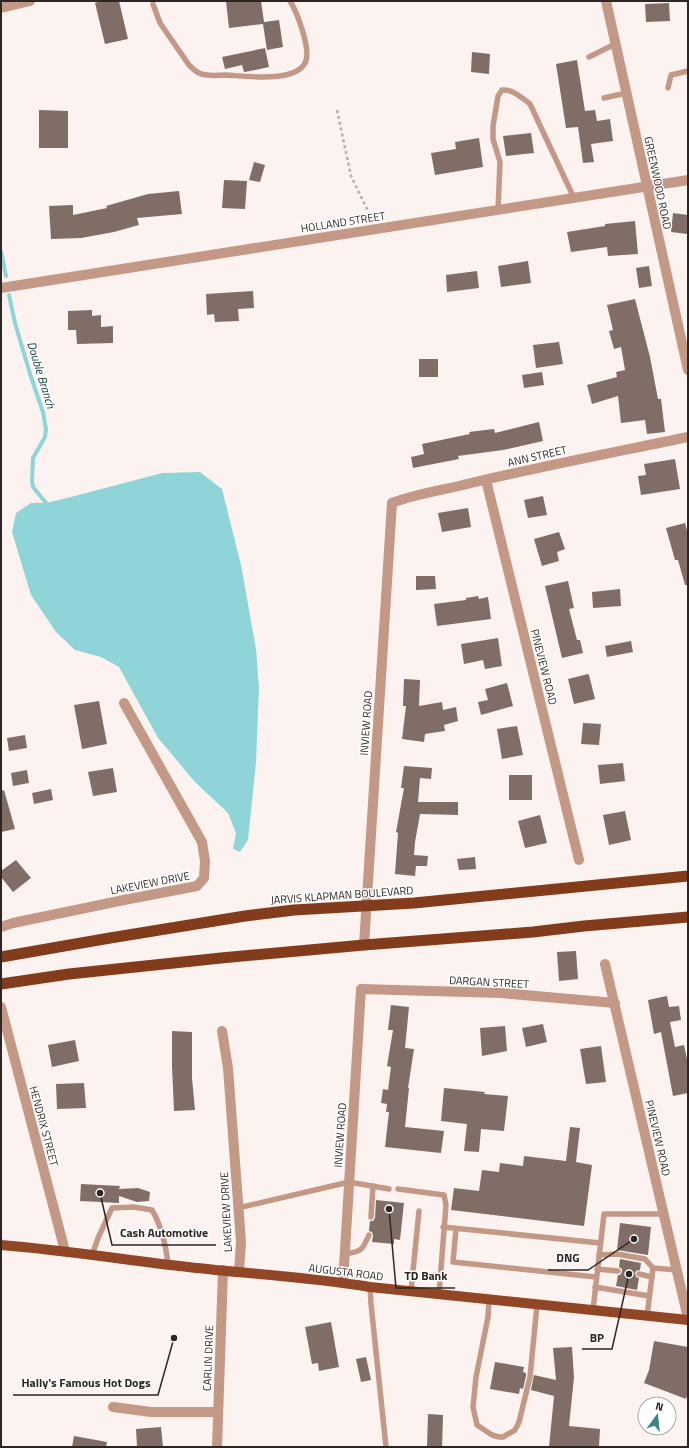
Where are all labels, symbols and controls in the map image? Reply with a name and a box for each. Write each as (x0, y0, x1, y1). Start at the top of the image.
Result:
street label: GREENWOOD ROAD (640, 135, 676, 231)
street label: HOLLAND STREET (300, 207, 387, 237)
water label: Double Branch (22, 339, 61, 412)
street label: ANN STREET (506, 441, 568, 471)
street label: PINEVIEW ROAD (527, 627, 561, 707)
street label: INVIEW ROAD (356, 690, 376, 756)
street label: LAKEVIEW DRIVE (109, 867, 191, 899)
street label: JARVIS KLAPMAN BOULEVARD (270, 882, 414, 908)
street label: DARGAN STREET (449, 972, 530, 992)
street label: HENDRIX STREET (26, 1084, 62, 1168)
street label: PINEVIEW ROAD (641, 1098, 675, 1178)
street label: INVIEW ROAD (330, 1102, 350, 1168)
street label: LAKEVIEW DRIVE (216, 1171, 236, 1253)
callout: Cash Automotive (112, 1221, 216, 1245)
text: Cash Automotive (120, 1223, 208, 1242)
callout: DNG (548, 1246, 588, 1270)
text: DNG (556, 1248, 580, 1267)
street label: AUGUSTA ROAD (308, 1259, 384, 1285)
callout: TD Bank (396, 1264, 455, 1288)
text: TD Bank (405, 1266, 448, 1285)
street label: CARLIN DRIVE (199, 1325, 217, 1391)
callout: BP (582, 1325, 612, 1349)
text: BP (590, 1328, 604, 1347)
callout: Hally's Famous Hot Dogs (13, 1371, 158, 1395)
text: Hally's Famous Hot Dogs (21, 1373, 151, 1392)
north arrow (637, 1396, 677, 1436)
text: N (654, 1398, 665, 1415)

